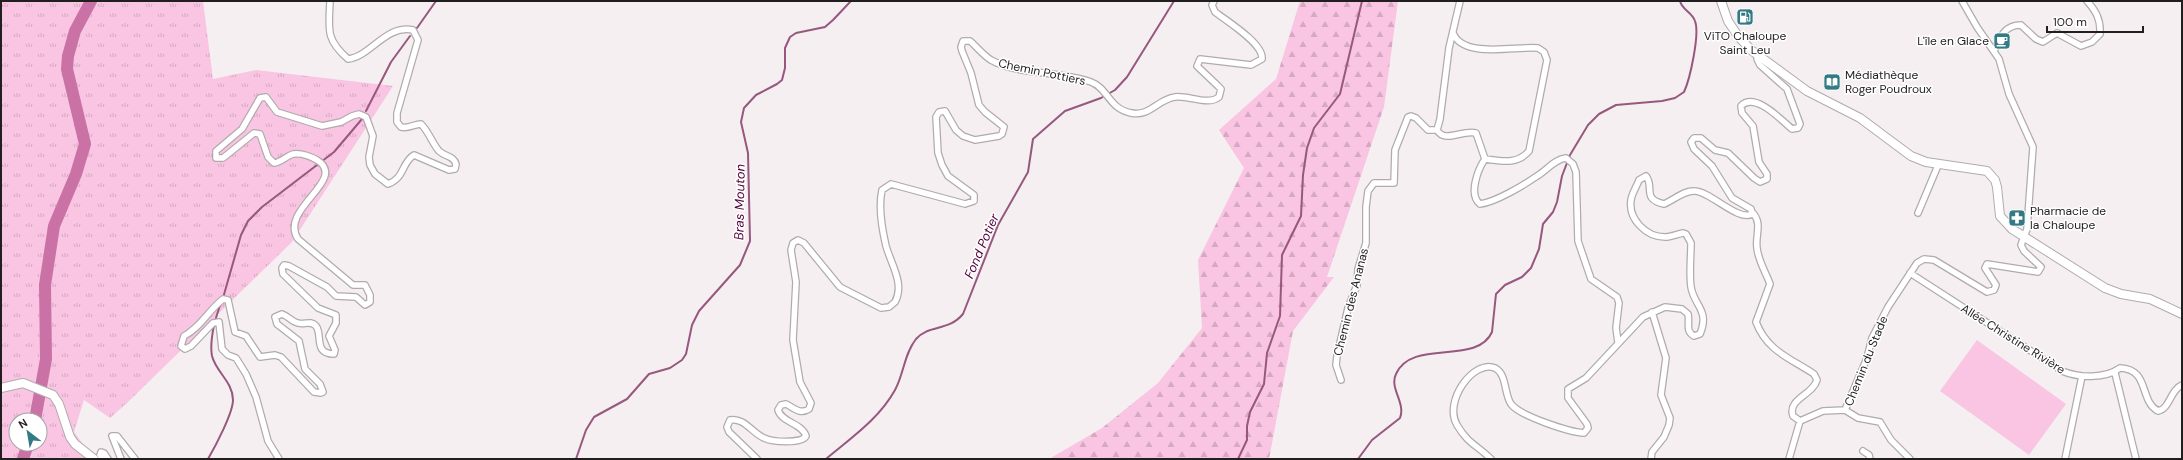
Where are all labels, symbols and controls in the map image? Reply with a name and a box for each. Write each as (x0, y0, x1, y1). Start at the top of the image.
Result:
fuel station icon: ViTO Chaloupe Saint Leu (1735, 7, 1755, 27)
scale bar (2047, 8, 2143, 34)
text: 100 m (2053, 14, 2087, 30)
place label: ViTO Chaloupe Saint Leu (1704, 28, 1787, 58)
cafe icon: L'île en Glace (1992, 31, 2012, 51)
place label: L'île en Glace (1917, 33, 1989, 49)
street label: Chemin Pottiers (997, 55, 1087, 89)
place label: Médiathèque Roger Poudroux (1845, 67, 1932, 97)
library icon: Médiathèque Roger Poudroux (1822, 72, 1842, 92)
water label: Bras Mouton (730, 164, 749, 240)
place label: Pharmacie de la Chaloupe (2030, 203, 2106, 233)
pharmacy icon: Pharmacie de la Chaloupe (2007, 208, 2027, 228)
water label: Fond Potier (960, 210, 1003, 281)
street label: Chemin des Ananas (1330, 247, 1372, 357)
street label: Allée Christine Rivière (1958, 300, 2068, 378)
street label: Chemin du Stade (1841, 313, 1891, 409)
north arrow (8, 412, 48, 452)
text: N (16, 415, 30, 431)

